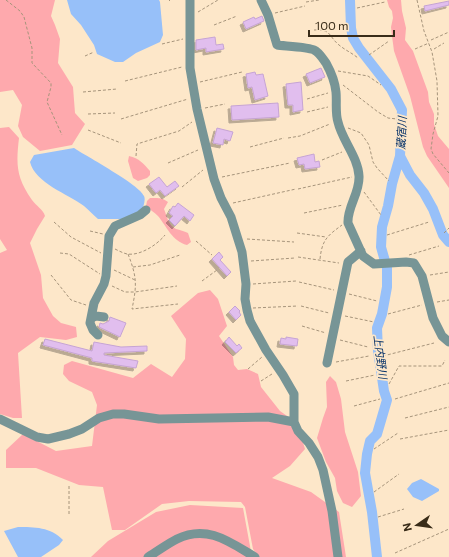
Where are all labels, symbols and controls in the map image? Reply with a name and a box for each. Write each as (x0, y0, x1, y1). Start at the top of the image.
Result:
scale bar (309, 12, 394, 38)
text: 100 m (315, 18, 349, 32)
water label: 蔵宿川 (394, 115, 408, 150)
water label: 上内野川 (372, 334, 390, 381)
north arrow (397, 505, 437, 545)
text: N (400, 522, 414, 533)

